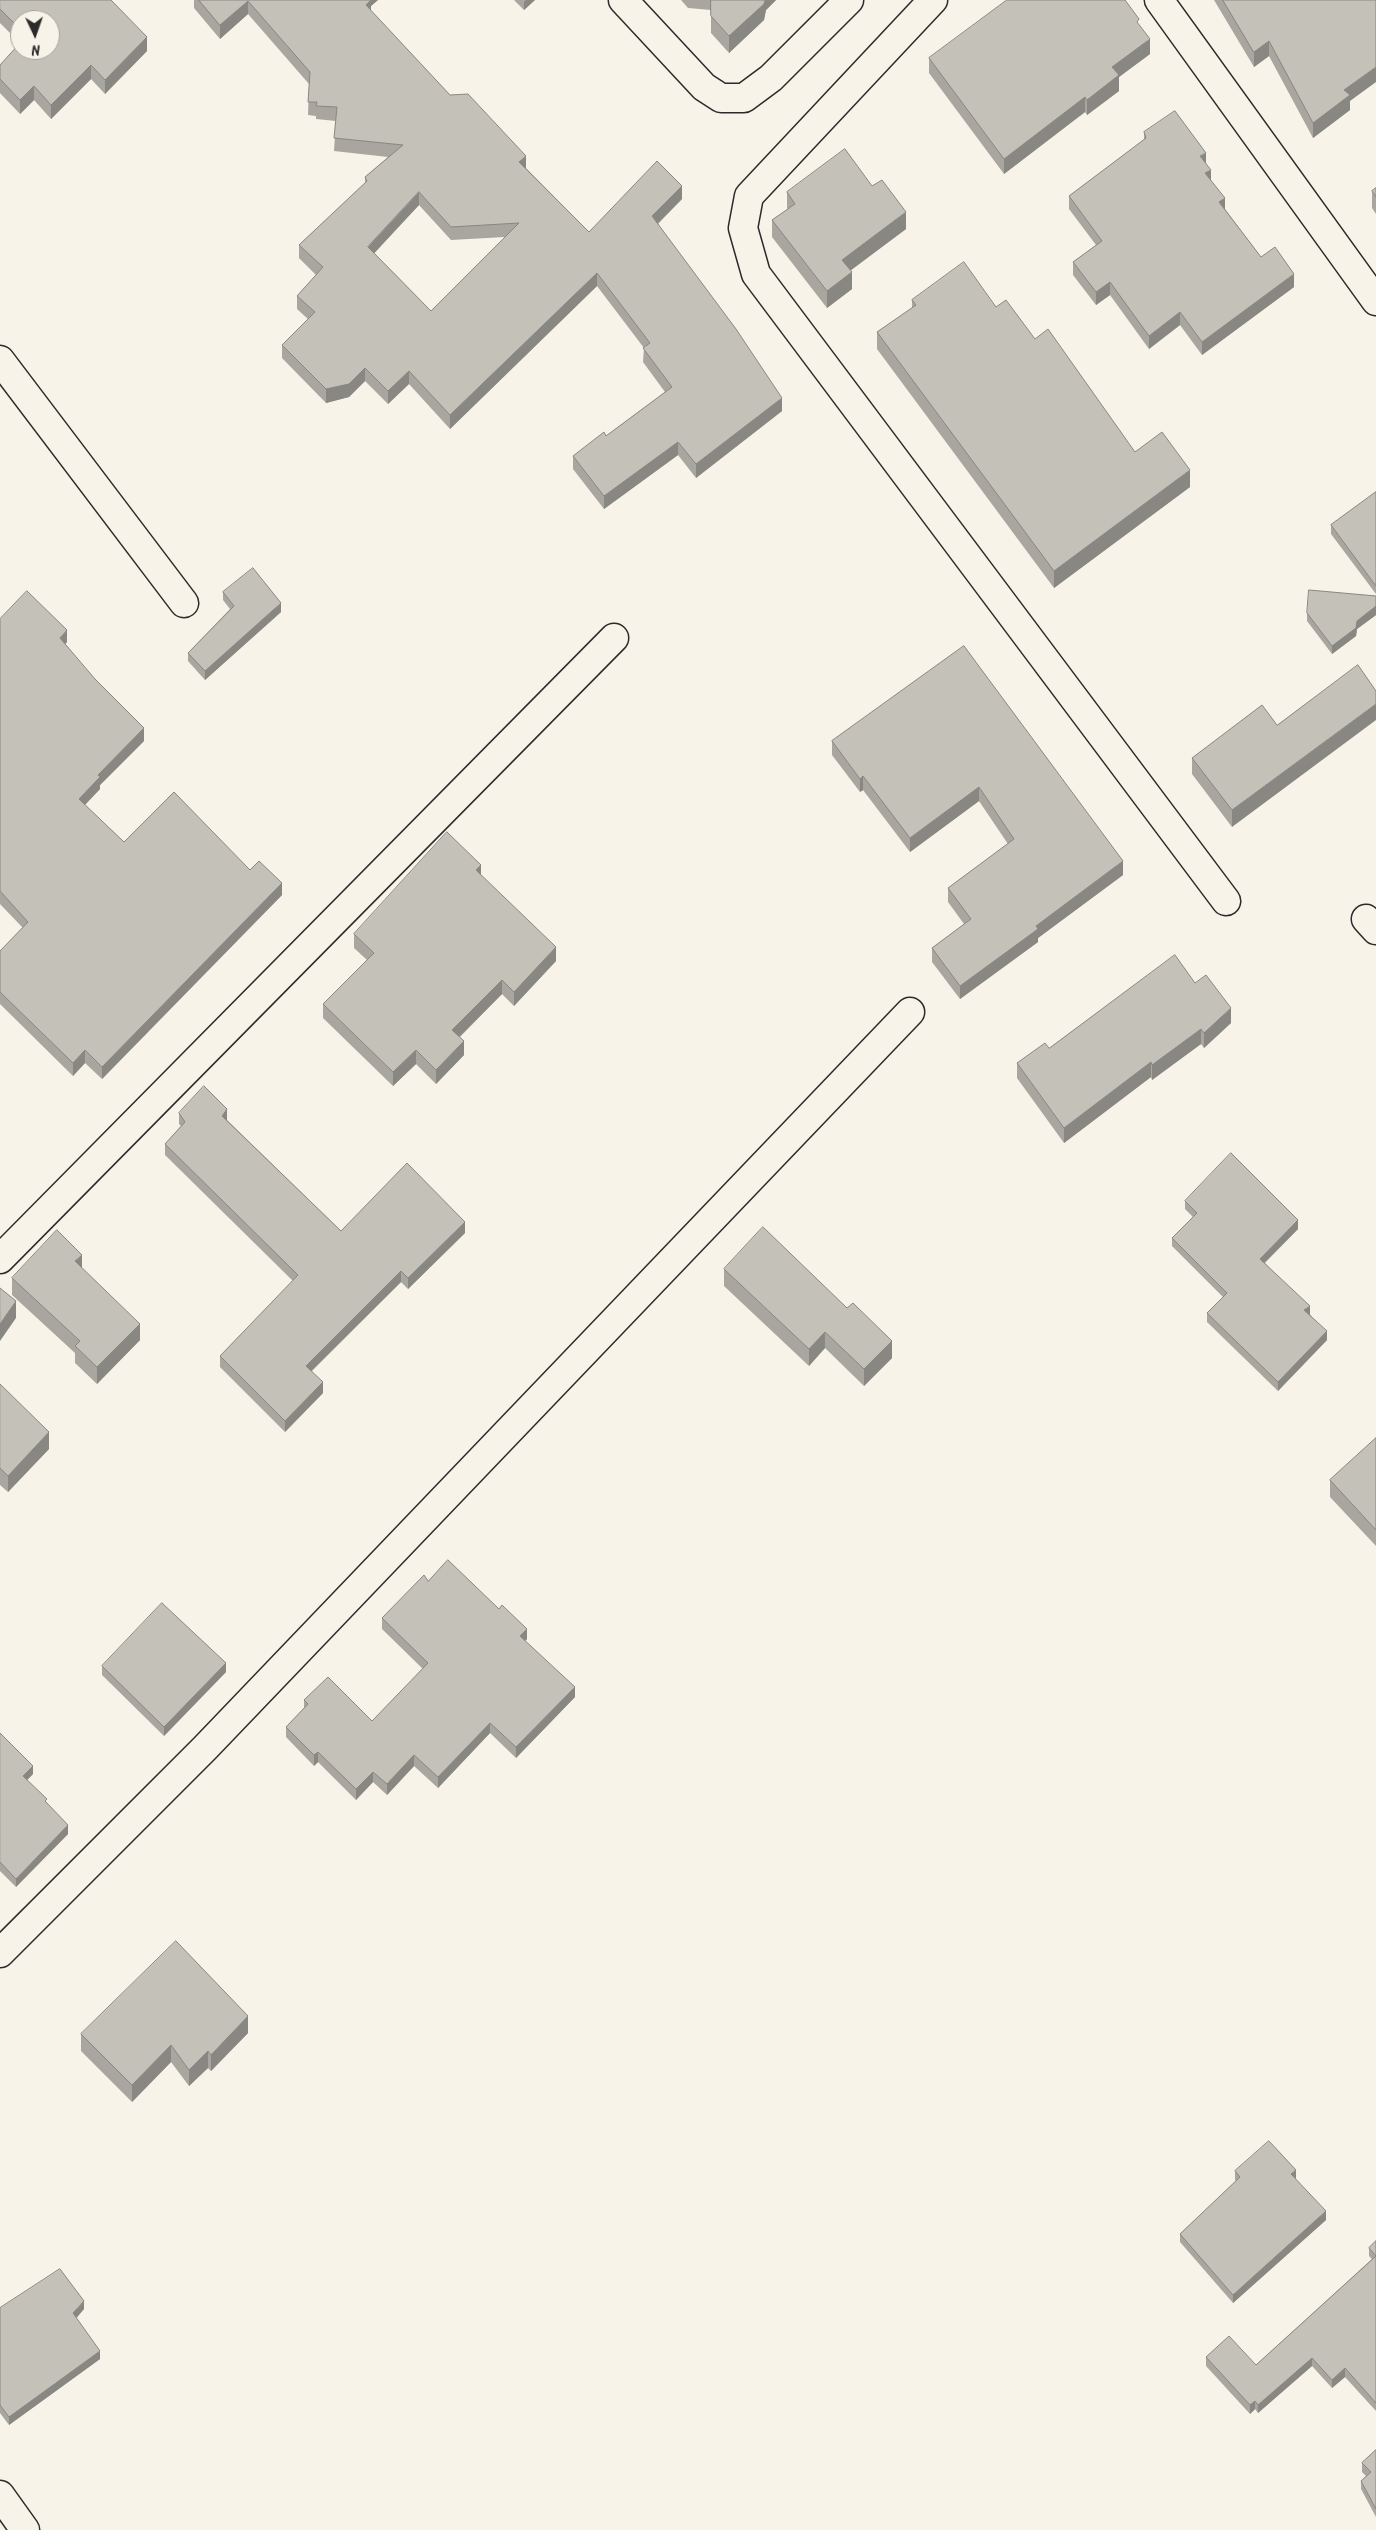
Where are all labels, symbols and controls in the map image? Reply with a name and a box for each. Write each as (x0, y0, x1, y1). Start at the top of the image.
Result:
north arrow (10, 10, 60, 60)
text: N (31, 38, 41, 60)

